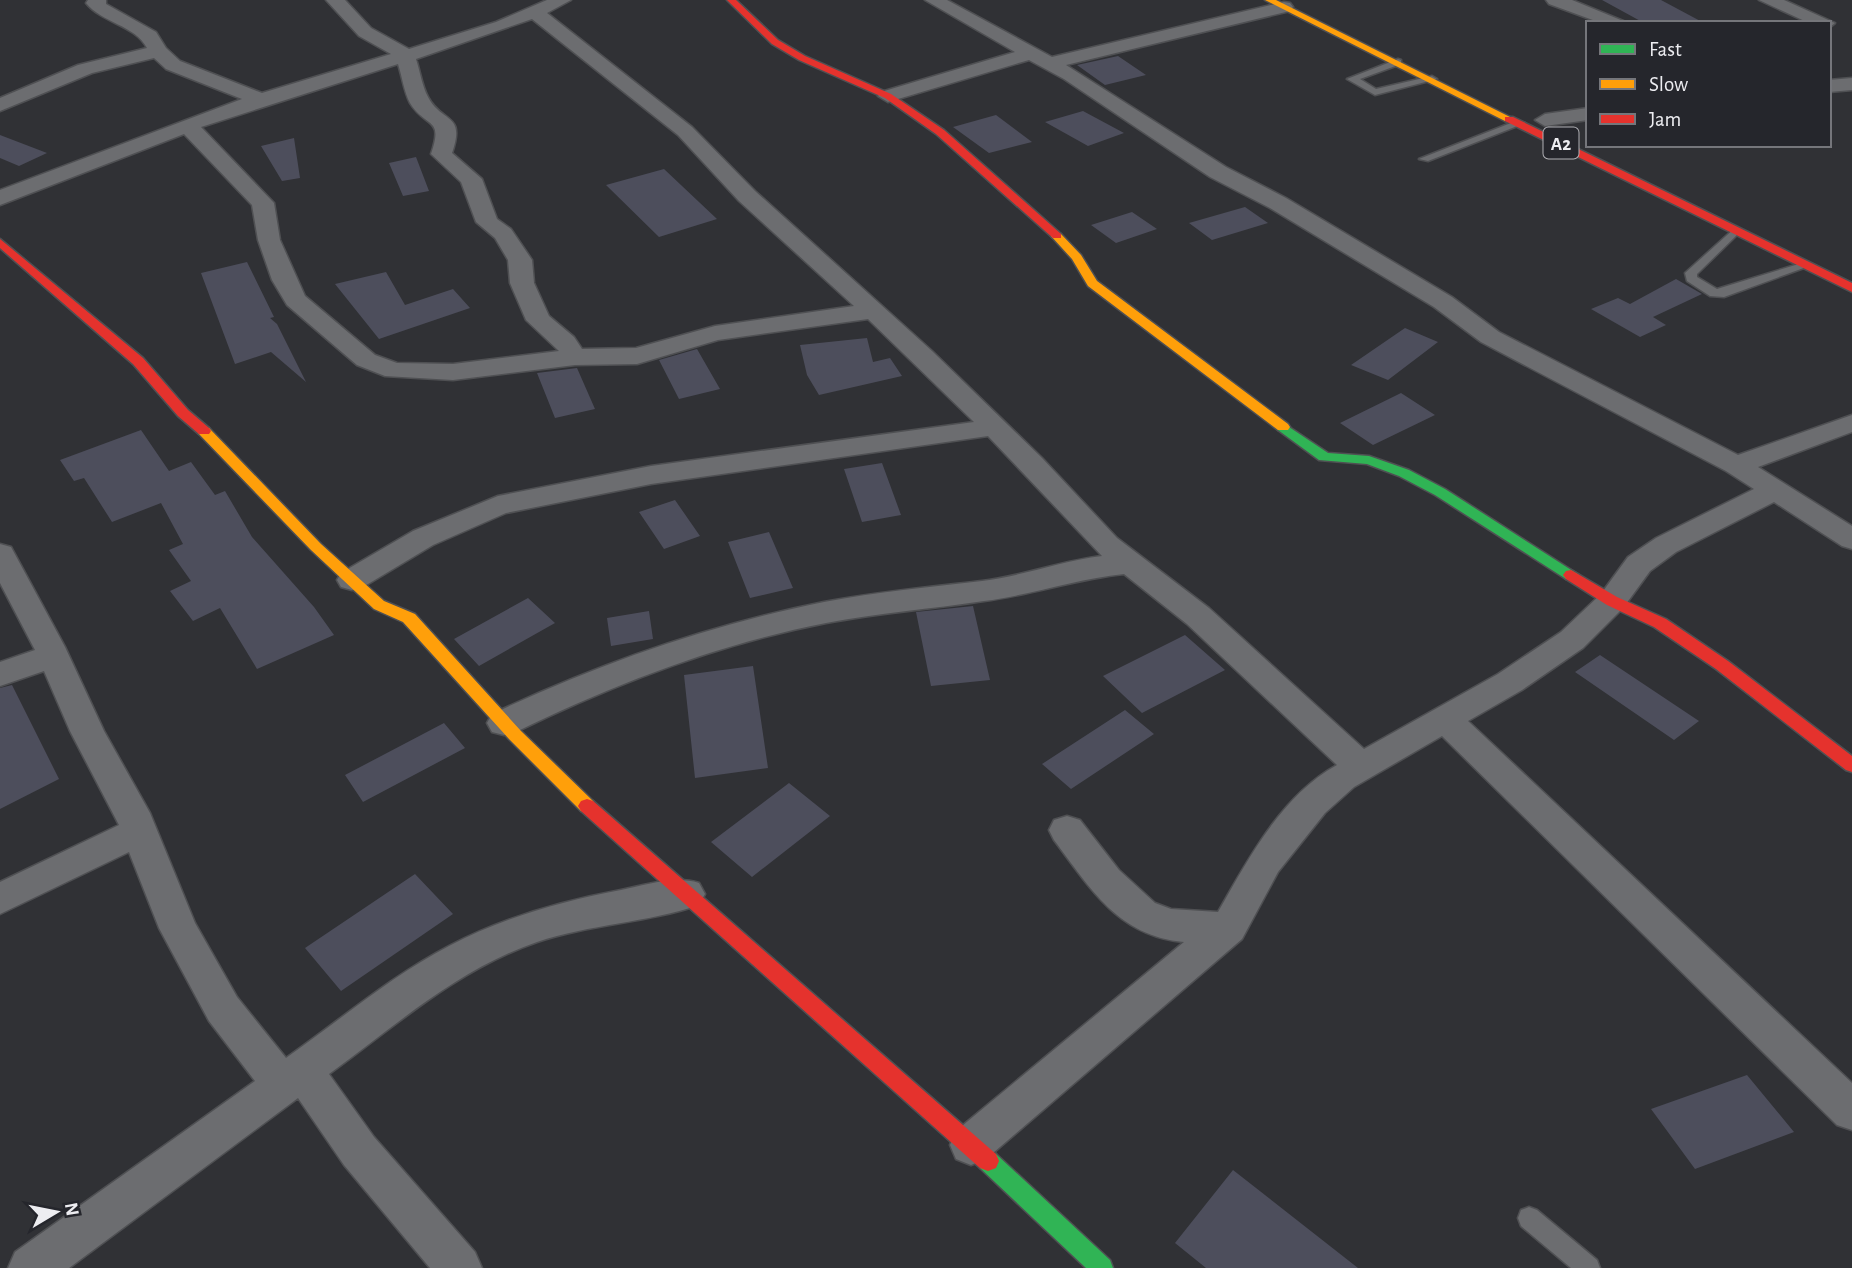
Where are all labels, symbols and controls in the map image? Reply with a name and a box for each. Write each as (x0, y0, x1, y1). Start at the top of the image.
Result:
legend (1586, 21, 1831, 147)
text: Fast (1649, 39, 1682, 60)
text: Slow (1649, 74, 1688, 95)
text: Jam (1649, 109, 1681, 130)
road number: A2 (1544, 127, 1578, 158)
north arrow (21, 1177, 91, 1247)
text: N (61, 1201, 82, 1217)

